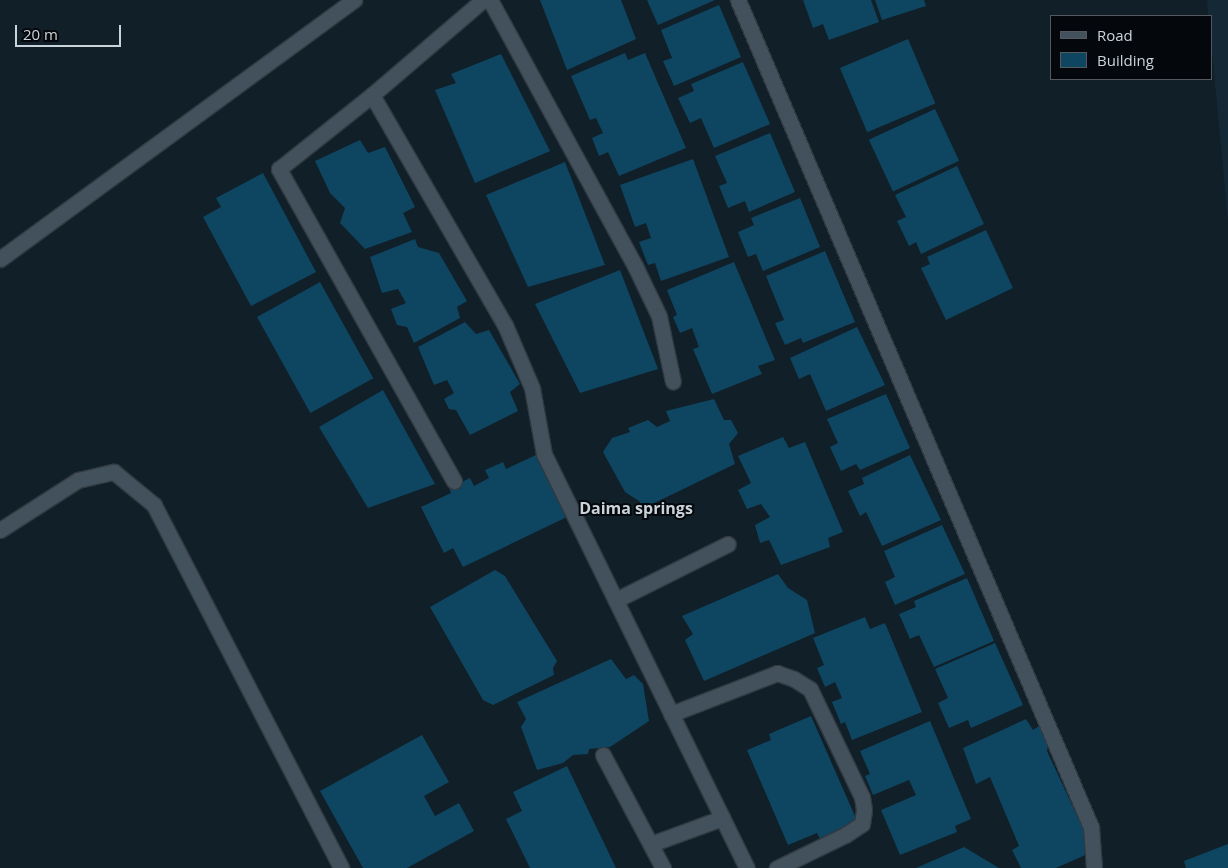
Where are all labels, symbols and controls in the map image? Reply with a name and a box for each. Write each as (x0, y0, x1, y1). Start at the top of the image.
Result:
scale bar (18, 15, 124, 47)
legend (1050, 15, 1213, 80)
text: 20 m (23, 24, 58, 44)
text: Road (1097, 25, 1133, 45)
text: Building (1097, 50, 1154, 70)
district label: Daima springs (579, 498, 693, 518)

